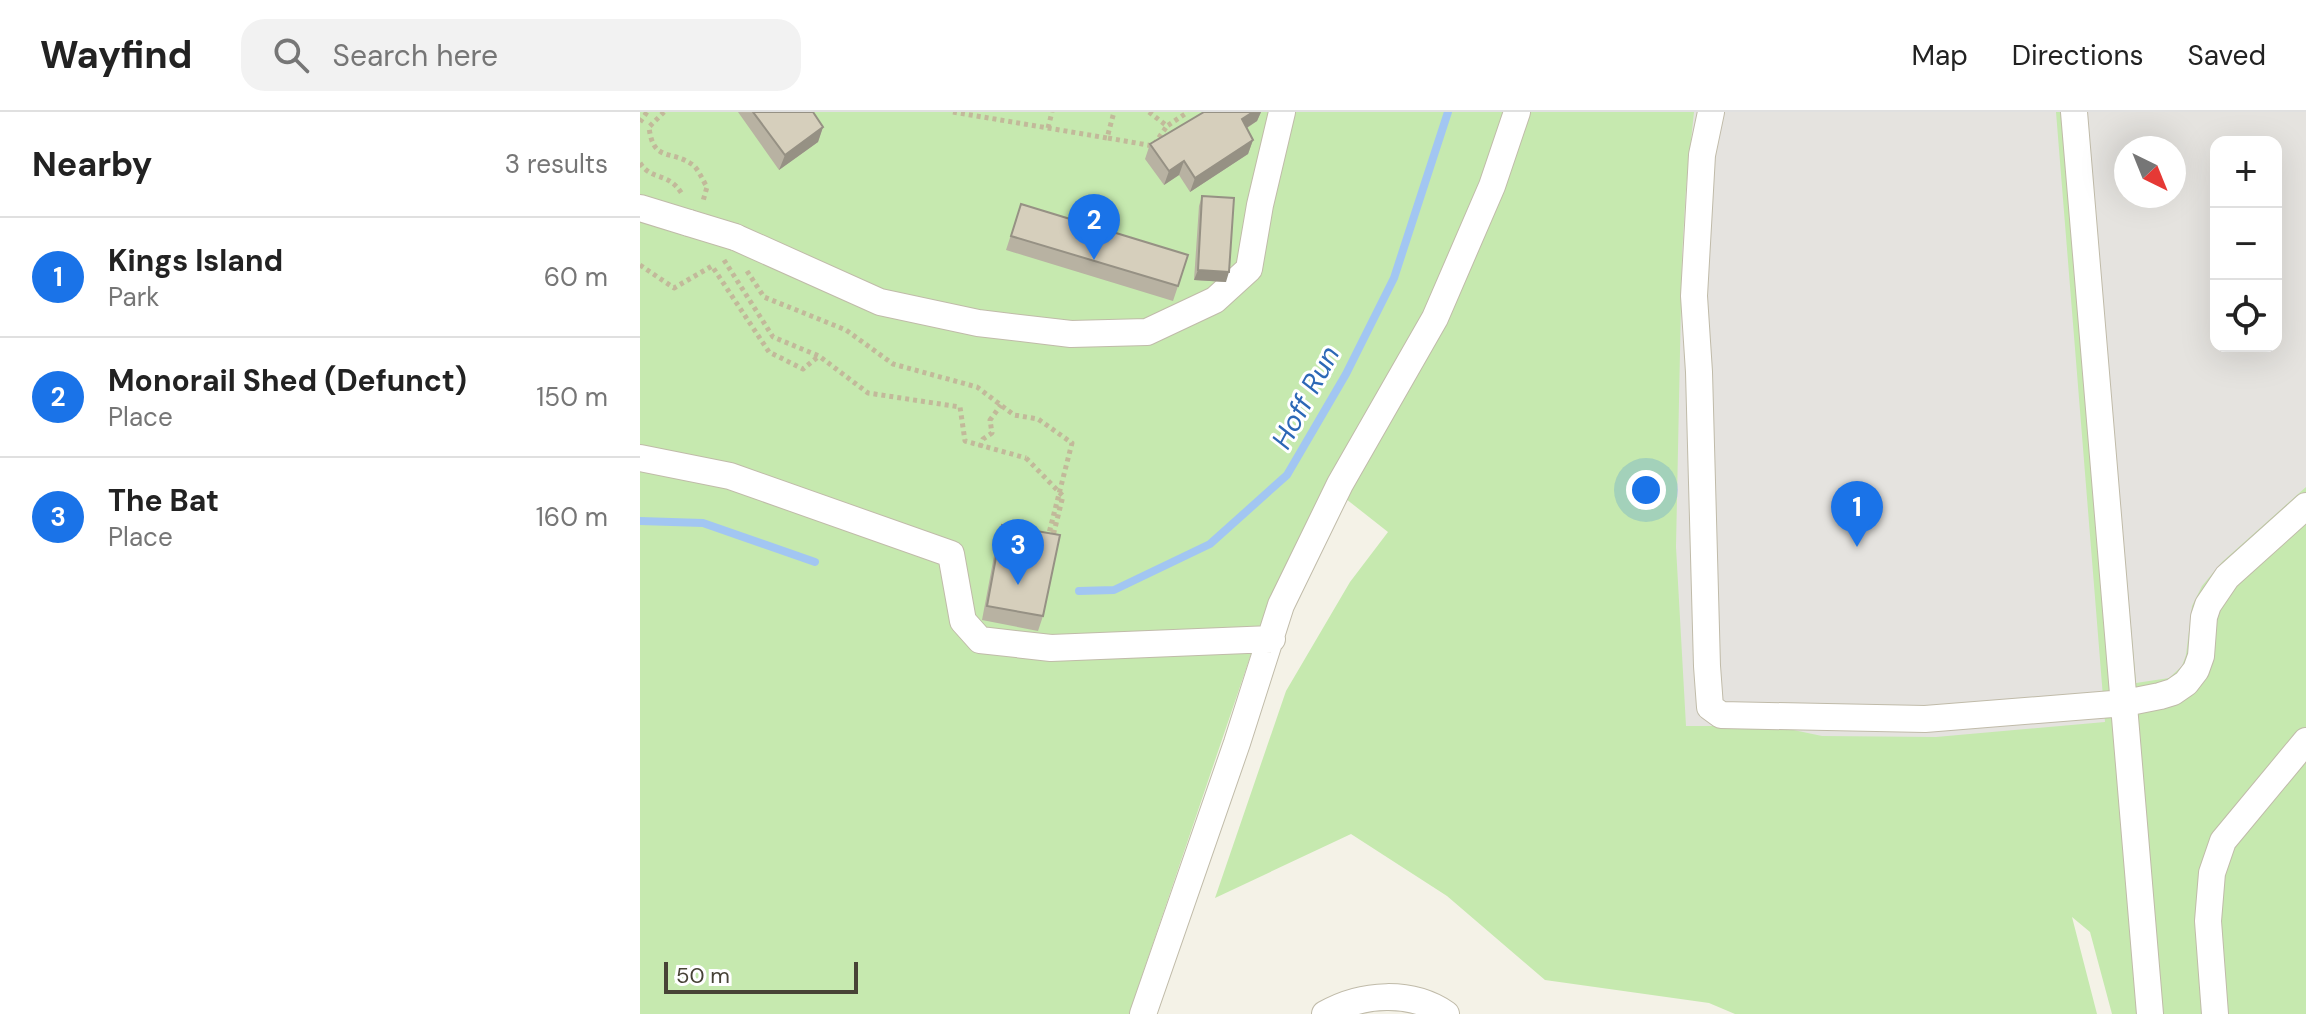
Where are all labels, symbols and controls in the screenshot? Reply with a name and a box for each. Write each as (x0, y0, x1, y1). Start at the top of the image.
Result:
search box (241, 19, 801, 91)
text: Wayfind (40, 30, 193, 80)
icon: search (269, 33, 313, 77)
text: Search here (333, 36, 498, 75)
text: Map (1911, 37, 1968, 74)
text: Directions (2012, 37, 2144, 74)
text: Saved (2188, 37, 2266, 74)
north arrow (2114, 136, 2186, 208)
map controls (2210, 136, 2282, 352)
button: + (2210, 136, 2282, 208)
text: Nearby (32, 142, 152, 187)
text: 3 results (505, 147, 608, 181)
pin: 2 (1068, 194, 1120, 260)
button: − (2210, 208, 2282, 280)
text: Kings Island (108, 241, 283, 280)
text: 1 (53, 260, 63, 294)
text: 60 m (544, 260, 608, 294)
text: Park (108, 280, 159, 314)
button: locate (2210, 280, 2282, 352)
water label: Hoff Run (1263, 339, 1348, 455)
text: Monorail Shed (Defunct) (108, 361, 467, 400)
text: 2 (50, 380, 66, 414)
text: 150 m (536, 380, 608, 414)
text: Place (108, 400, 173, 434)
your location (1626, 470, 1666, 510)
text: The Bat (108, 481, 219, 520)
pin: 1 (1831, 481, 1883, 547)
text: 3 (50, 500, 66, 534)
text: 160 m (536, 500, 608, 534)
pin: 3 (992, 519, 1044, 585)
text: Place (108, 520, 173, 554)
scale bar (664, 958, 858, 994)
text: 50 m (676, 961, 730, 990)

